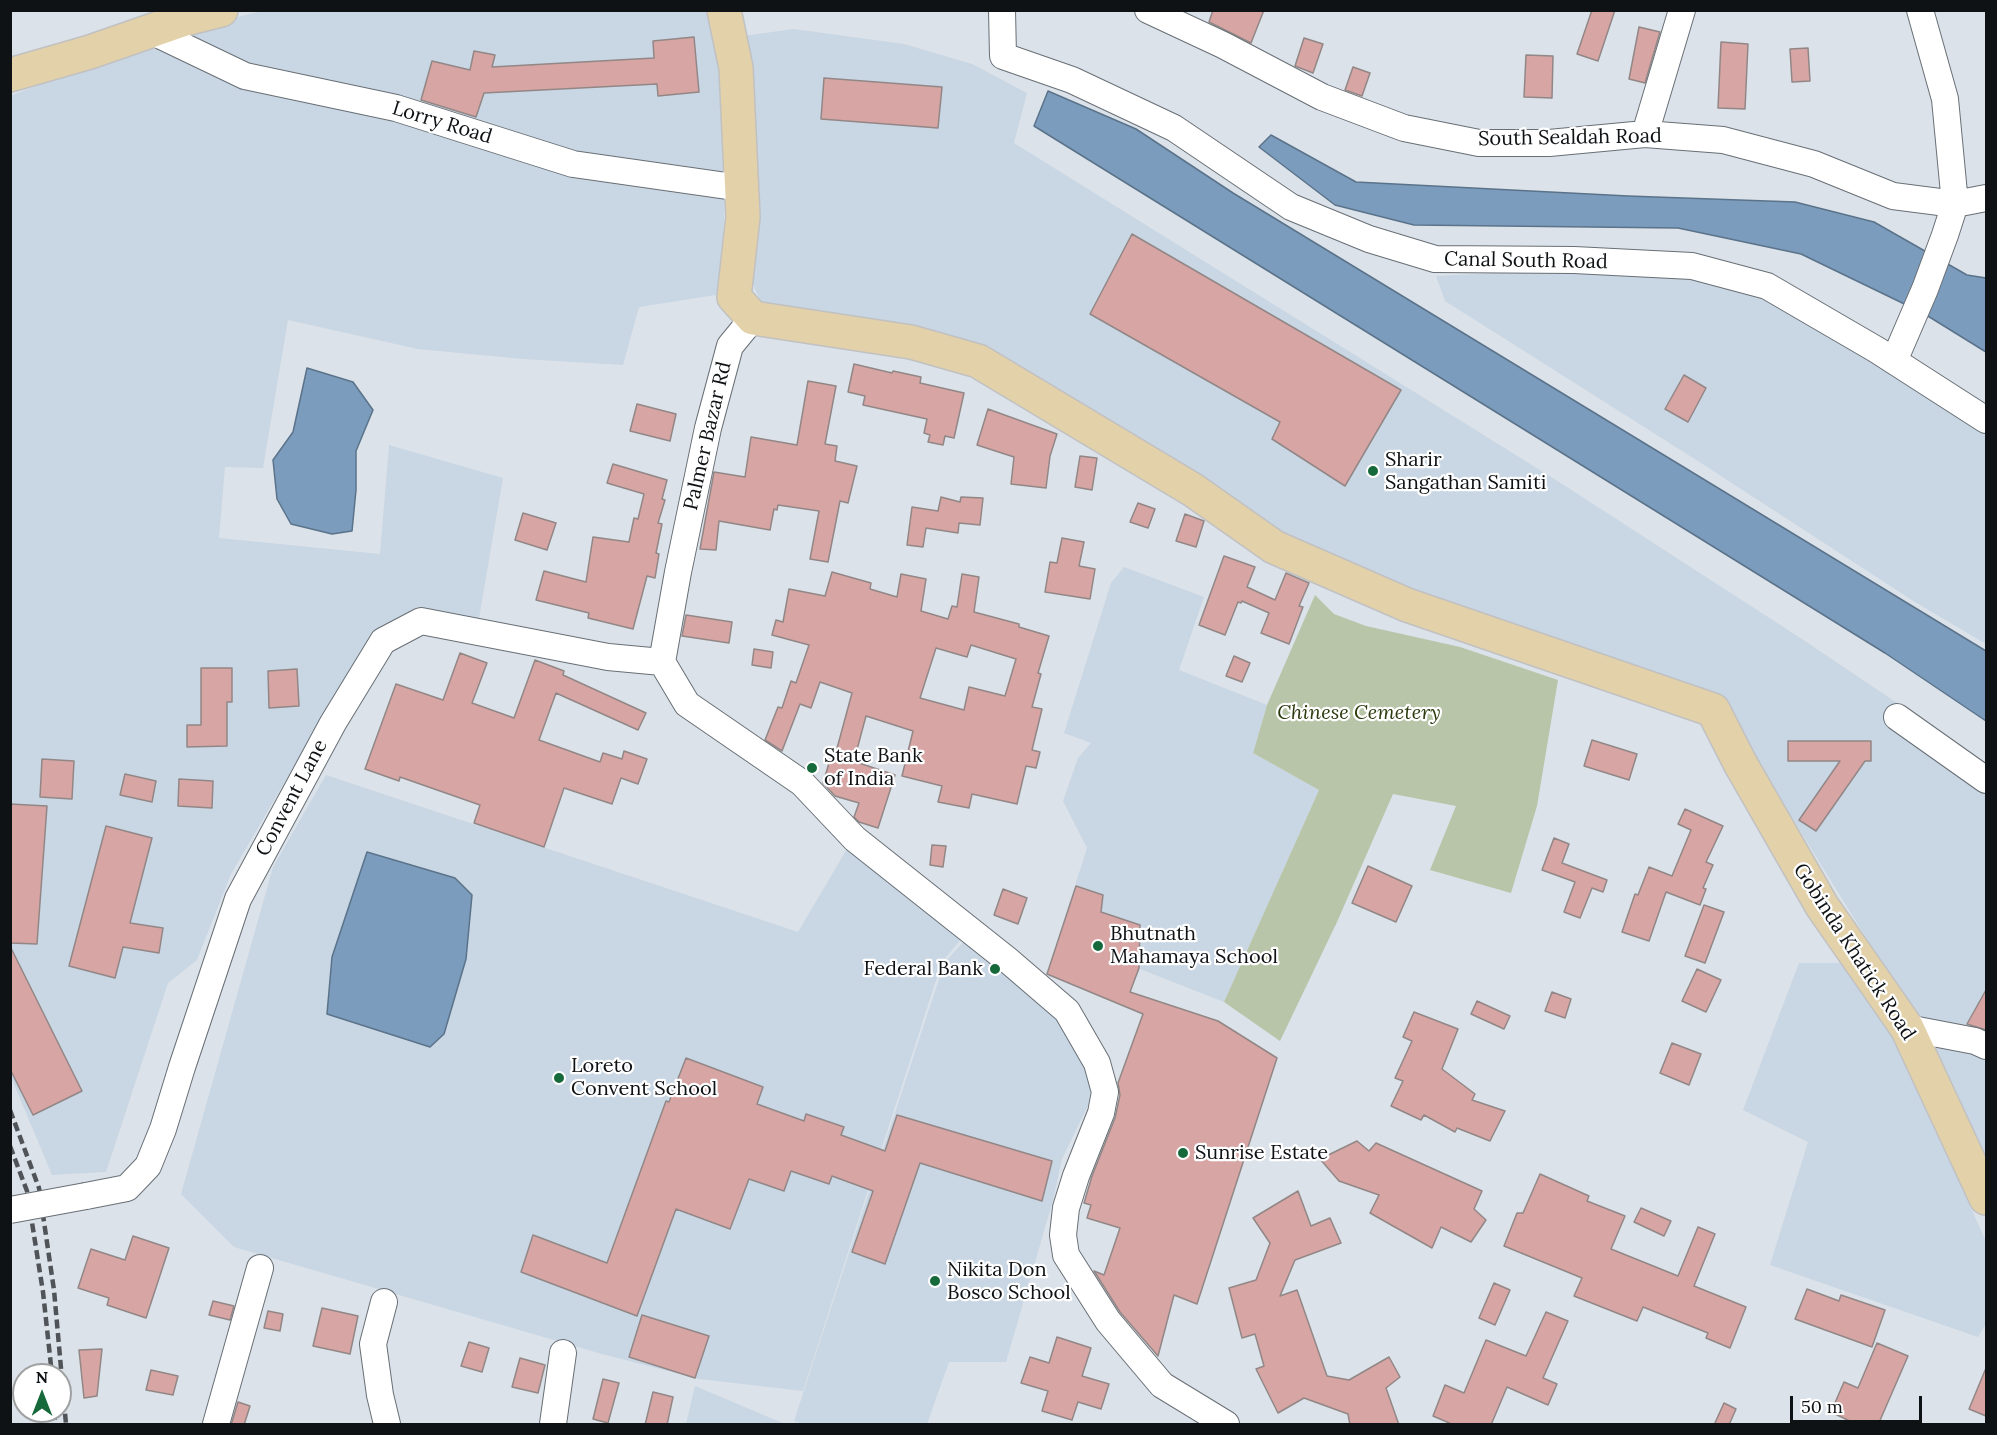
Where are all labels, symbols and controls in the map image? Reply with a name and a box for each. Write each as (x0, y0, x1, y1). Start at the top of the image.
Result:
street label: Lorry Road (389, 96, 495, 150)
street label: South Sealdah Road (1478, 124, 1662, 152)
street label: Canal South Road (1444, 248, 1608, 274)
street label: Palmer Bazar Rd (679, 359, 737, 513)
place label: Sharir Sangathan Samiti (1385, 448, 1546, 495)
marker: Sharir Sangathan Samiti (1366, 464, 1380, 478)
park label: Chinese Cemetery (1277, 701, 1441, 725)
street label: Convent Lane (251, 736, 333, 860)
place label: State Bank of India (824, 744, 923, 791)
marker: State Bank of India (805, 761, 819, 775)
street label: Gobinda Khatick Road (1788, 859, 1920, 1045)
place label: Bhutnath Mahamaya School (1110, 922, 1278, 969)
marker: Bhutnath Mahamaya School (1091, 939, 1105, 953)
place label: Federal Bank (864, 957, 983, 981)
marker: Federal Bank (988, 962, 1002, 976)
place label: Loreto Convent School (571, 1054, 717, 1101)
marker: Loreto Convent School (552, 1071, 566, 1085)
place label: Sunrise Estate (1195, 1141, 1328, 1165)
marker: Sunrise Estate (1176, 1146, 1190, 1160)
place label: Nikita Don Bosco School (947, 1258, 1071, 1305)
marker: Nikita Don Bosco School (928, 1274, 942, 1288)
north arrow (12, 1363, 72, 1423)
text: N (36, 1367, 48, 1387)
scale bar (1793, 1384, 1925, 1422)
text: 50 m (1801, 1395, 1843, 1418)

